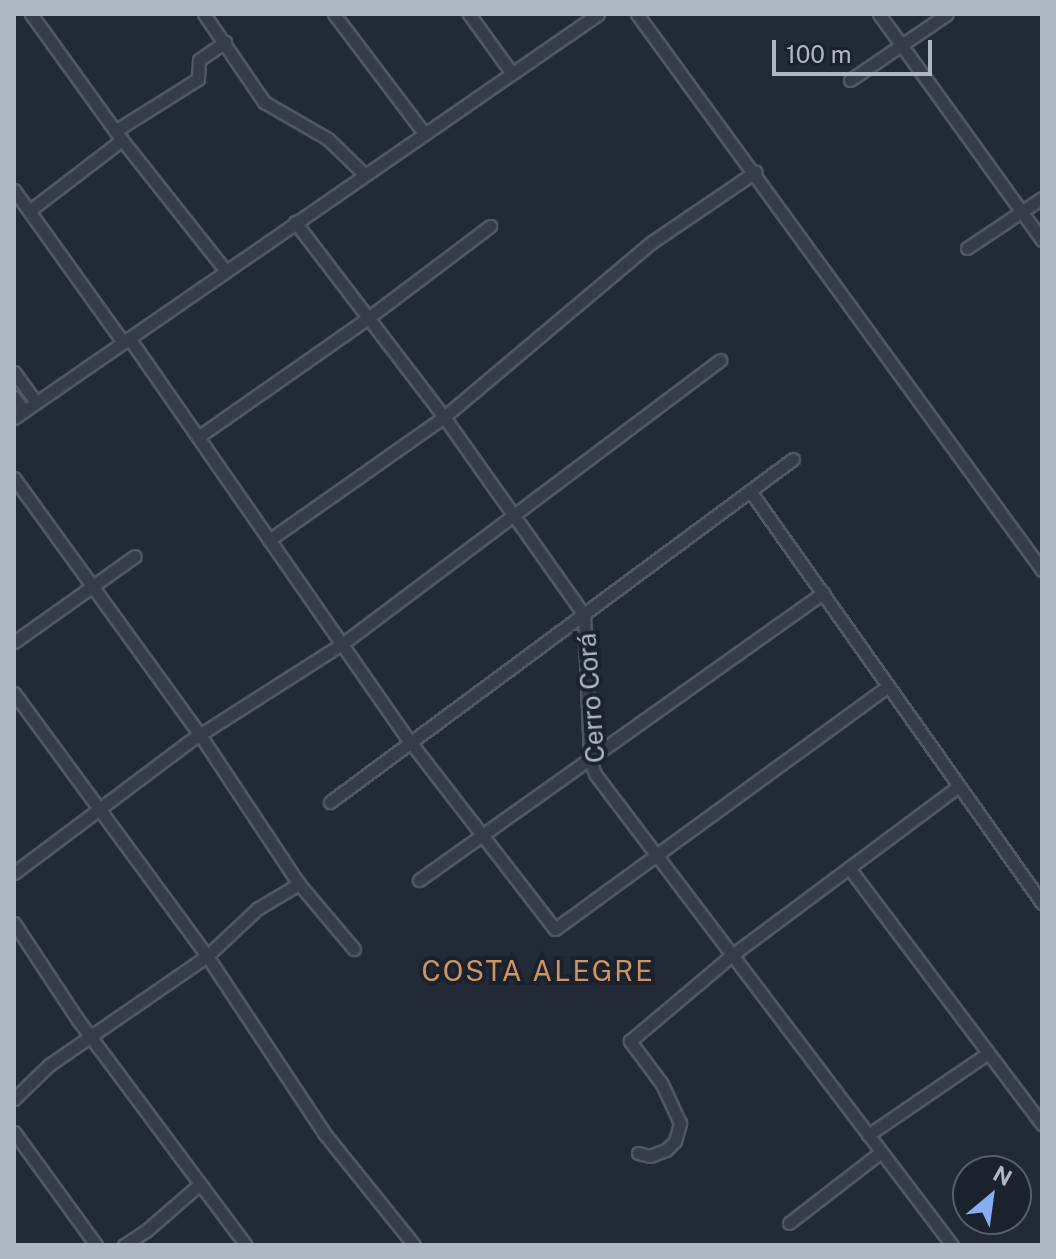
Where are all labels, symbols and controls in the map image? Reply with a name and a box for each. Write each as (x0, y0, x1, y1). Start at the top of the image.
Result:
scale bar (776, 24, 936, 74)
text: 100 m (786, 40, 852, 68)
street label: Cerro Corá (571, 632, 611, 764)
district label: COSTA ALEGRE (421, 954, 655, 988)
north arrow (952, 1155, 1032, 1235)
text: N (989, 1160, 1016, 1191)

